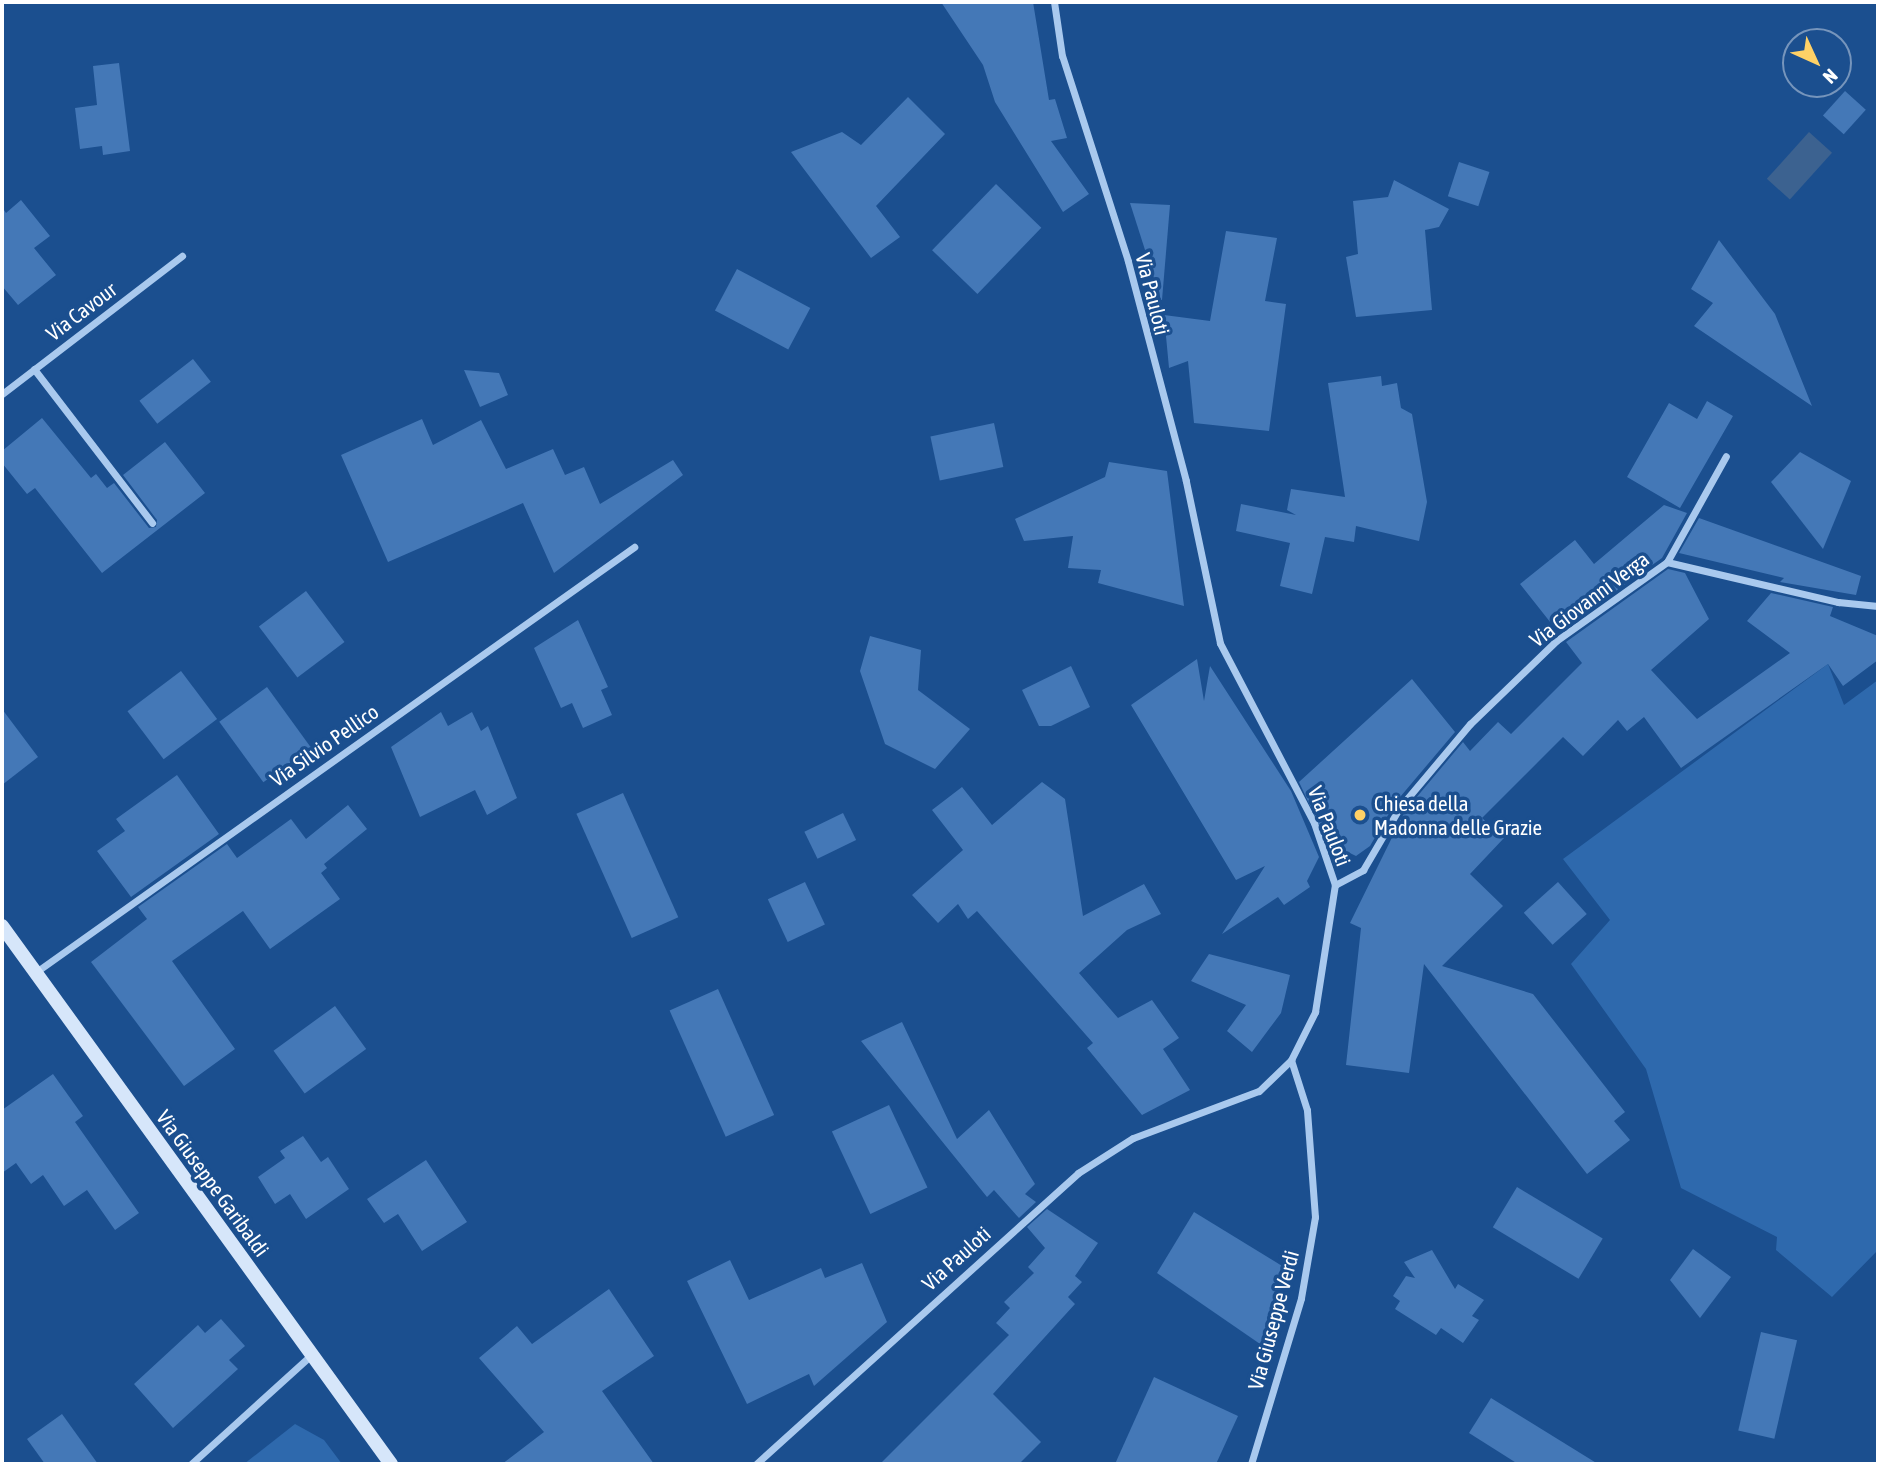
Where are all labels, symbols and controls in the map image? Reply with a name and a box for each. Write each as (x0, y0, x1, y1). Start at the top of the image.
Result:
north arrow (1782, 28, 1852, 98)
text: N (1819, 65, 1842, 88)
street label: Via Pauloti (1131, 250, 1175, 338)
street label: Via Cavour (41, 276, 121, 346)
street label: Via Giovanni Verga (1524, 546, 1654, 652)
street label: Via Silvio Pellico (265, 698, 383, 792)
street label: Via Pauloti (1303, 782, 1357, 870)
place label: Chiesa della Madonna delle Grazie (1374, 790, 1542, 840)
marker: Chiesa della Madonna delle Grazie (1352, 807, 1368, 823)
street label: Via Giuseppe Garibaldi (151, 1105, 275, 1261)
street label: Via Pauloti (916, 1221, 996, 1295)
street label: Via Giuseppe Verdi (1242, 1248, 1304, 1392)

